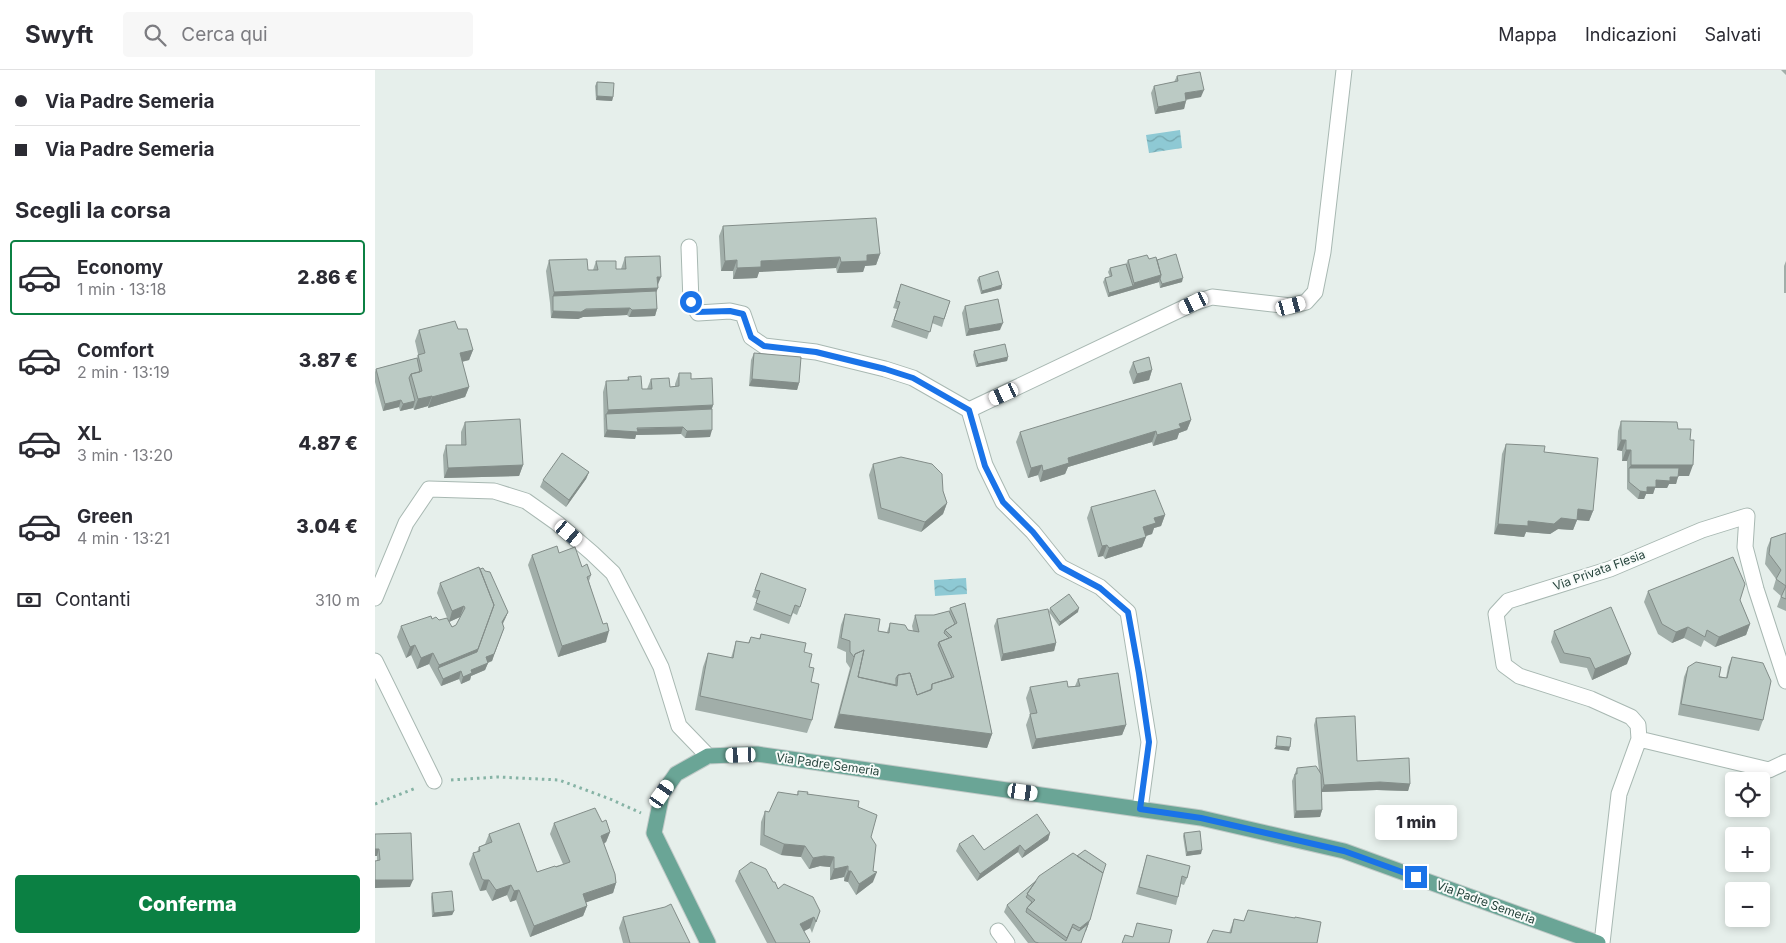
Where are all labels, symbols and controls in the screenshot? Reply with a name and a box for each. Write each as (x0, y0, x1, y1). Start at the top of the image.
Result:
search box (123, 12, 473, 57)
text: Swyft (25, 20, 93, 49)
icon: search (141, 21, 169, 49)
text: Cerca qui (181, 23, 268, 46)
text: Mappa (1498, 24, 1557, 45)
text: Indicazioni (1585, 24, 1677, 45)
text: Salvati (1705, 24, 1761, 45)
text: Via Padre Semeria (45, 90, 215, 113)
text: Via Padre Semeria (45, 138, 215, 161)
text: Scegli la corsa (15, 197, 171, 223)
icon: car (17, 255, 62, 300)
text: Economy (77, 256, 163, 279)
text: 2.86 € (297, 266, 358, 289)
text: 1 min · 13:18 (77, 279, 166, 299)
car (1177, 290, 1210, 316)
route start (680, 291, 702, 313)
car (1274, 295, 1307, 317)
icon: car (17, 338, 62, 383)
text: Comfort (77, 339, 154, 362)
text: 3.87 € (299, 349, 358, 372)
text: 2 min · 13:19 (77, 362, 170, 382)
car (987, 381, 1020, 407)
icon: car (17, 421, 62, 466)
text: XL (77, 422, 102, 445)
text: 4.87 € (298, 432, 358, 455)
text: 3 min · 13:20 (77, 445, 173, 465)
icon: car (17, 504, 62, 549)
text: Green (77, 505, 133, 528)
text: 3.04 € (296, 515, 358, 538)
car (552, 518, 585, 548)
text: 4 min · 13:21 (77, 528, 170, 548)
street label: Via Privata Flesia (1551, 546, 1647, 594)
icon: cash (15, 586, 43, 614)
text: Contanti (55, 588, 131, 611)
text: 310 m (315, 590, 360, 610)
car (725, 747, 756, 763)
street label: Via Padre Semeria (775, 749, 881, 779)
map controls (1725, 772, 1770, 927)
button: locate (1725, 772, 1770, 817)
car (647, 777, 676, 811)
car (1007, 782, 1038, 802)
callout: 1 min (1375, 804, 1457, 840)
text: 1 min (1396, 812, 1436, 832)
button: + (1725, 827, 1770, 872)
route end (1405, 866, 1427, 888)
button: Conferma (15, 875, 360, 933)
street label: Via Padre Semeria (1434, 877, 1538, 927)
button: − (1725, 882, 1770, 927)

